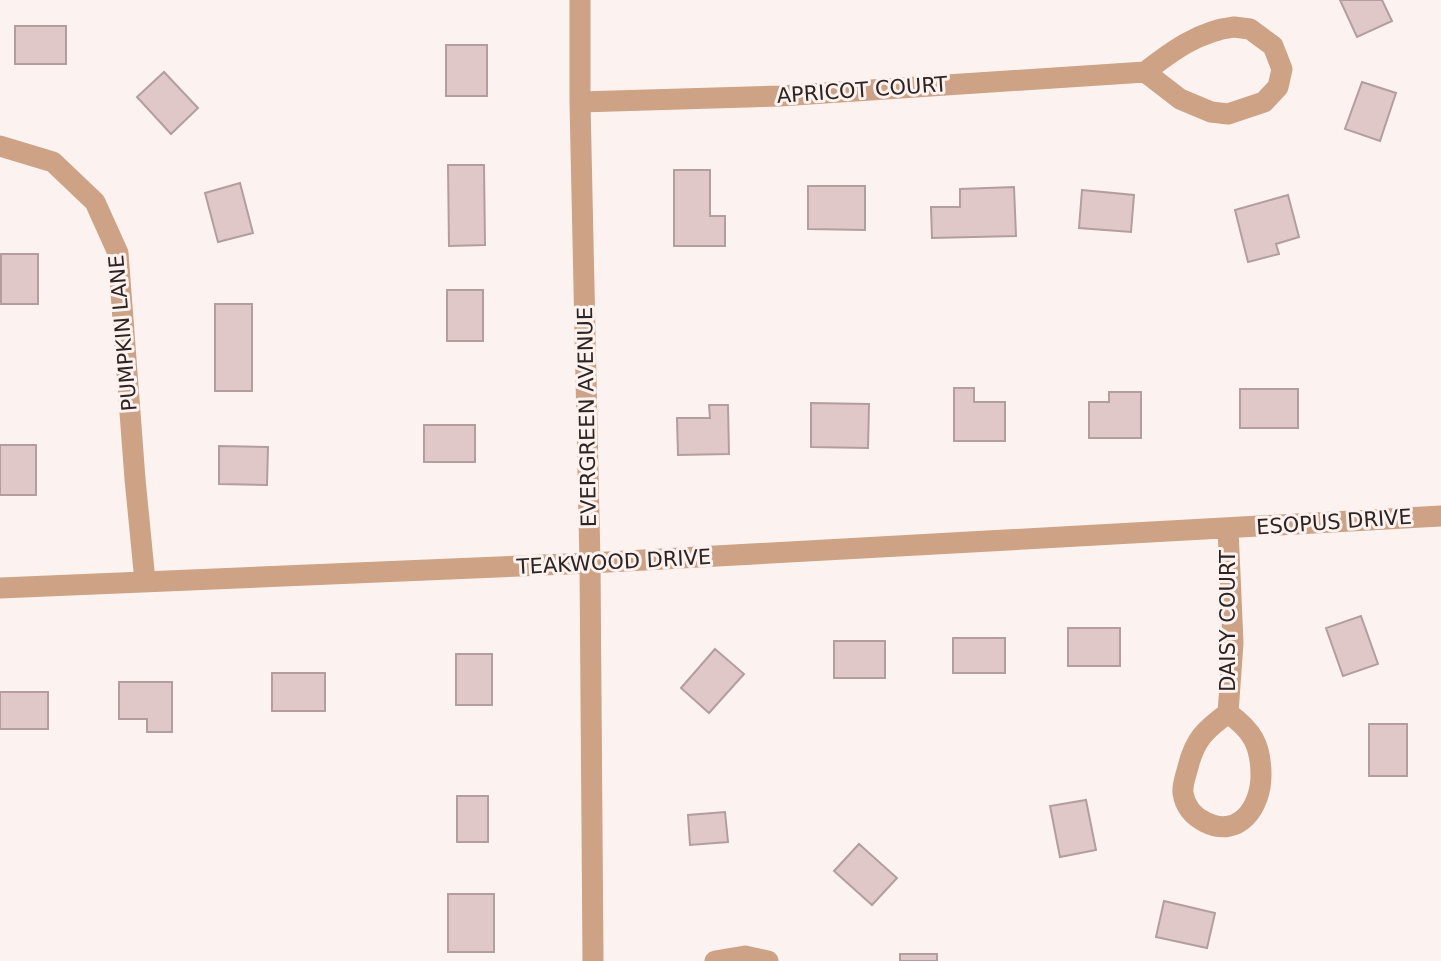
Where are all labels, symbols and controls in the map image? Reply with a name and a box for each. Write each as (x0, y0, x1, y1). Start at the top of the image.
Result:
street label: APRICOT COURT (776, 72, 948, 108)
street label: PUMPKIN LANE (104, 254, 142, 412)
street label: EVERGREEN AVENUE (573, 307, 601, 527)
street label: ESOPUS DRIVE (1255, 505, 1413, 539)
street label: TEAKWOOD DRIVE (515, 545, 712, 579)
street label: DAISY COURT (1216, 550, 1240, 692)

